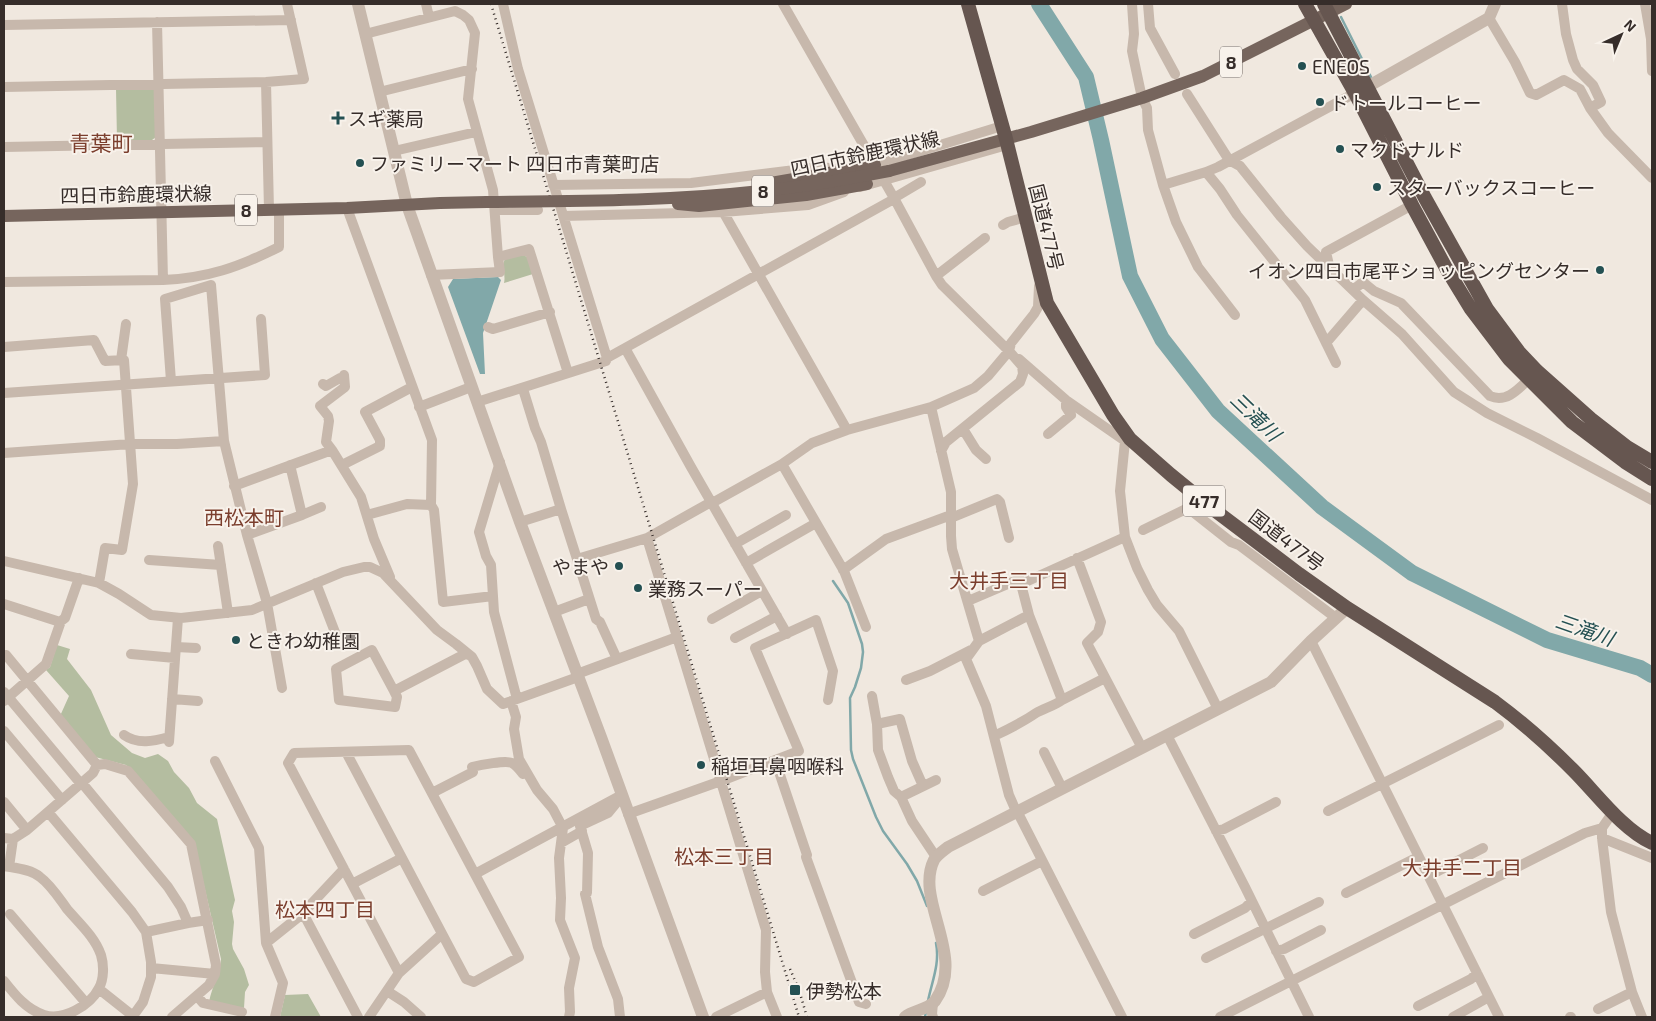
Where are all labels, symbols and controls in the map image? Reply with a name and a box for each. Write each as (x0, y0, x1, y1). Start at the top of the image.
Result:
north arrow (1596, 10, 1646, 60)
text: N (1621, 16, 1640, 35)
road number: 8 (1220, 46, 1242, 78)
place label: ENEOS (1312, 55, 1370, 78)
marker: ENEOS (1296, 60, 1308, 72)
place label: ドトールコーヒー (1330, 91, 1482, 114)
marker: ドトールコーヒー (1314, 96, 1326, 108)
place label: スギ薬局 (348, 107, 424, 130)
marker: スギ薬局 (332, 112, 344, 124)
street label: 四日市鈴鹿環状線 (788, 126, 942, 180)
district label: 青葉町 (70, 130, 133, 155)
place label: マクドナルド (1350, 138, 1464, 161)
marker: マクドナルド (1334, 143, 1346, 155)
place label: ファミリーマート 四日市青葉町店 (370, 152, 659, 175)
marker: ファミリーマート 四日市青葉町店 (354, 157, 366, 169)
road number: 8 (752, 176, 774, 207)
place label: スターバックスコーヒー (1387, 176, 1595, 199)
street label: 四日市鈴鹿環状線 (60, 181, 212, 207)
street label: 国道477号 (1025, 181, 1069, 273)
marker: スターバックスコーヒー (1371, 181, 1383, 193)
road number: 8 (235, 194, 257, 226)
place label: イオン四日市尾平ショッピングセンター (1248, 259, 1590, 282)
marker: イオン四日市尾平ショッピングセンター (1594, 264, 1606, 276)
water label: 三滝川 (1226, 387, 1287, 447)
road number: 477 (1183, 486, 1225, 516)
street label: 国道477号 (1245, 504, 1329, 576)
district label: 西松本町 (204, 505, 284, 529)
place label: やまや (552, 555, 609, 578)
marker: やまや (613, 560, 625, 572)
district label: 大井手三丁目 (949, 568, 1069, 592)
place label: 業務スーパー (648, 577, 762, 600)
marker: 業務スーパー (632, 582, 644, 594)
water label: 三滝川 (1553, 608, 1619, 651)
place label: ときわ幼稚園 (246, 629, 360, 652)
marker: ときわ幼稚園 (230, 634, 242, 646)
place label: 稲垣耳鼻咽喉科 (711, 754, 844, 777)
marker: 稲垣耳鼻咽喉科 (695, 759, 707, 771)
district label: 松本三丁目 (674, 844, 774, 868)
district label: 大井手二丁目 (1402, 855, 1522, 879)
district label: 松本四丁目 (275, 897, 375, 921)
place label: 伊勢松本 (806, 979, 882, 1002)
marker: 伊勢松本 (788, 983, 802, 997)

